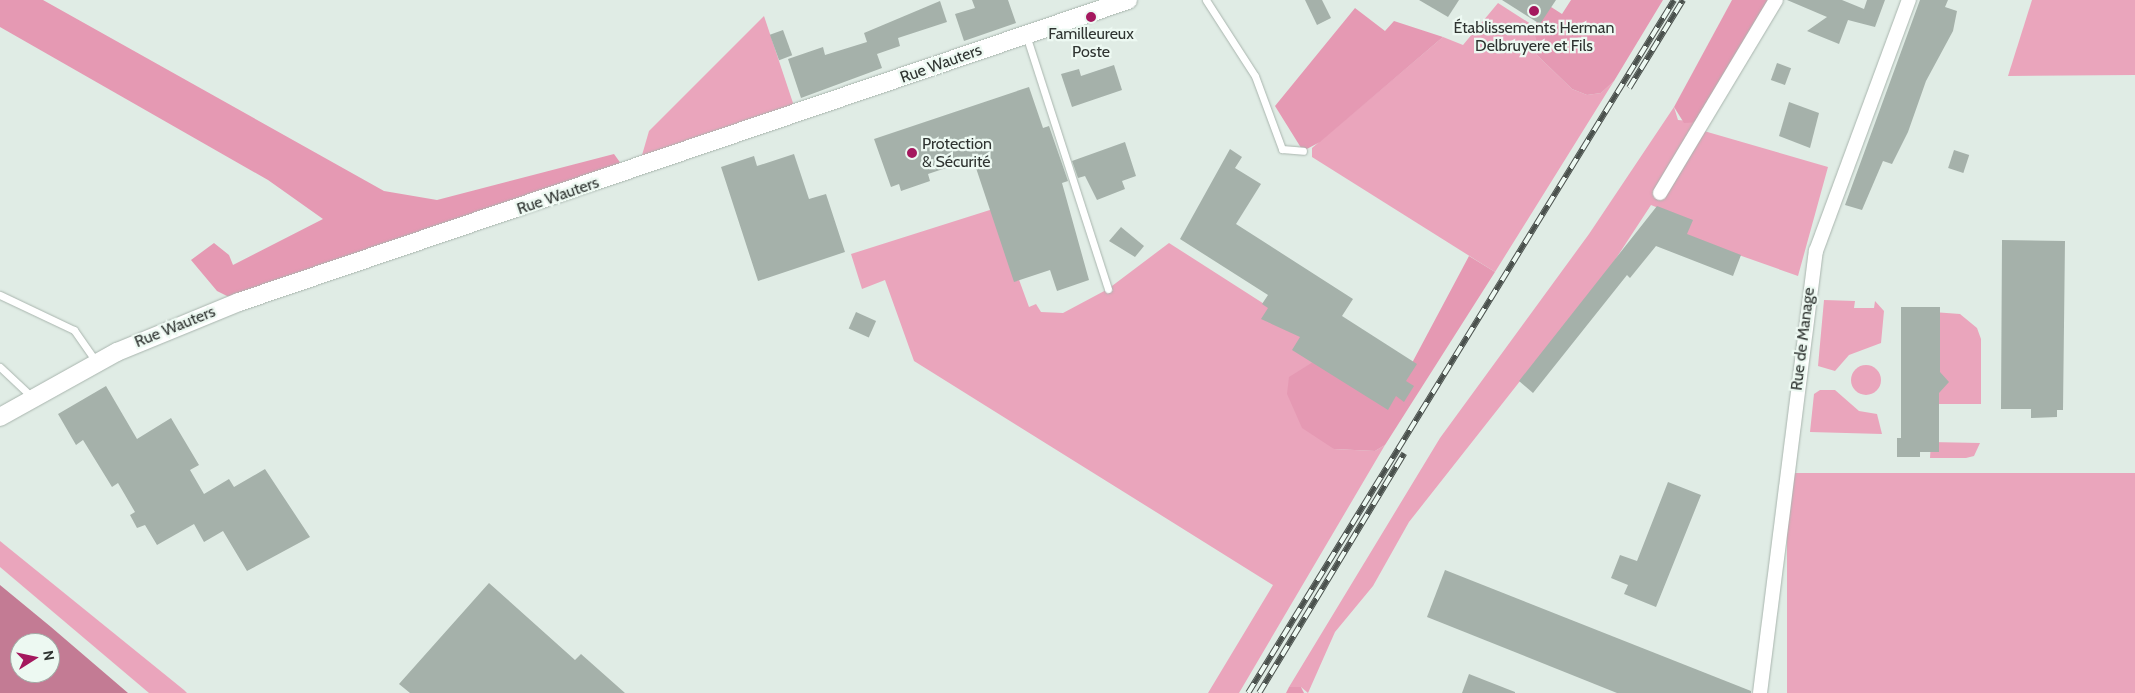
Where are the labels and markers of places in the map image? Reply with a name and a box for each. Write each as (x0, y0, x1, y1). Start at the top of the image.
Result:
marker: Établissements Herman Delbruyere et Fils (1528, 5, 1540, 17)
marker: Familleureux Poste (1085, 11, 1097, 23)
place label: Établissements Herman Delbruyere et Fils (1454, 18, 1614, 56)
place label: Familleureux Poste (1048, 24, 1134, 62)
place label: Protection & Sécurité (922, 134, 992, 172)
marker: Protection & Sécurité (906, 147, 918, 159)

